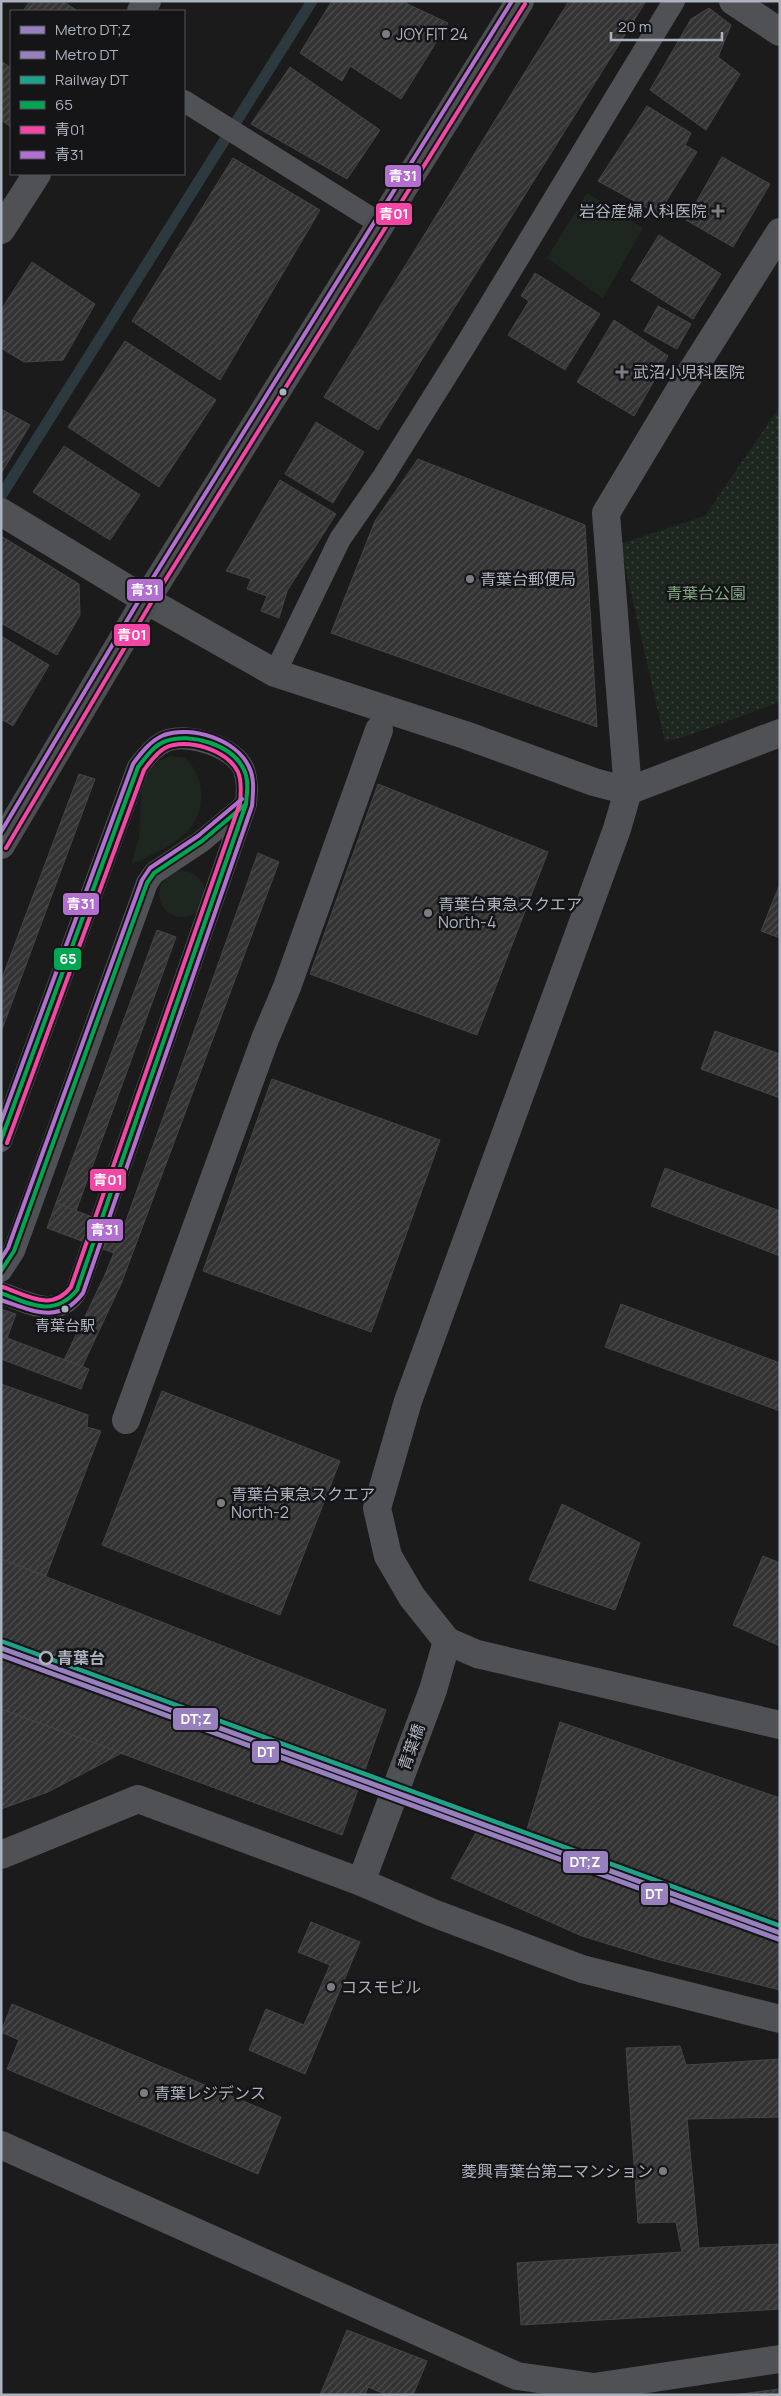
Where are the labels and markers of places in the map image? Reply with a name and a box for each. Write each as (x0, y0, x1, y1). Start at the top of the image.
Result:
place label: JOY FIT 24 (396, 23, 468, 45)
marker: JOY FIT 24 (380, 28, 392, 40)
place label: 岩谷産婦人科医院 (579, 200, 707, 222)
marker: 岩谷産婦人科医院 (711, 204, 725, 218)
place label: 武沼小児科医院 (633, 361, 745, 383)
marker: 武沼小児科医院 (615, 365, 629, 379)
unlabelled marker (278, 387, 288, 397)
place label: 青葉台郵便局 (480, 568, 576, 590)
marker: 青葉台郵便局 (464, 573, 476, 585)
place label: 青葉台東急スクエア North-4 (438, 893, 582, 933)
marker: 青葉台東急スクエア North-4 (422, 907, 434, 919)
marker: 青葉台駅 (60, 1304, 70, 1314)
place label: 青葉台駅 (35, 1315, 95, 1336)
place label: 青葉台東急スクエア North-2 (231, 1483, 375, 1523)
marker: 青葉台東急スクエア North-2 (215, 1497, 227, 1509)
place label: 青葉台 (57, 1647, 105, 1669)
marker: 青葉台 (39, 1651, 53, 1665)
place label: コスモビル (341, 1976, 421, 1998)
marker: コスモビル (325, 1981, 337, 1993)
place label: 青葉レジデンス (154, 2082, 266, 2104)
marker: 青葉レジデンス (138, 2087, 150, 2099)
place label: 菱興青葉台第二マンション (461, 2160, 653, 2182)
marker: 菱興青葉台第二マンション (657, 2165, 669, 2177)

